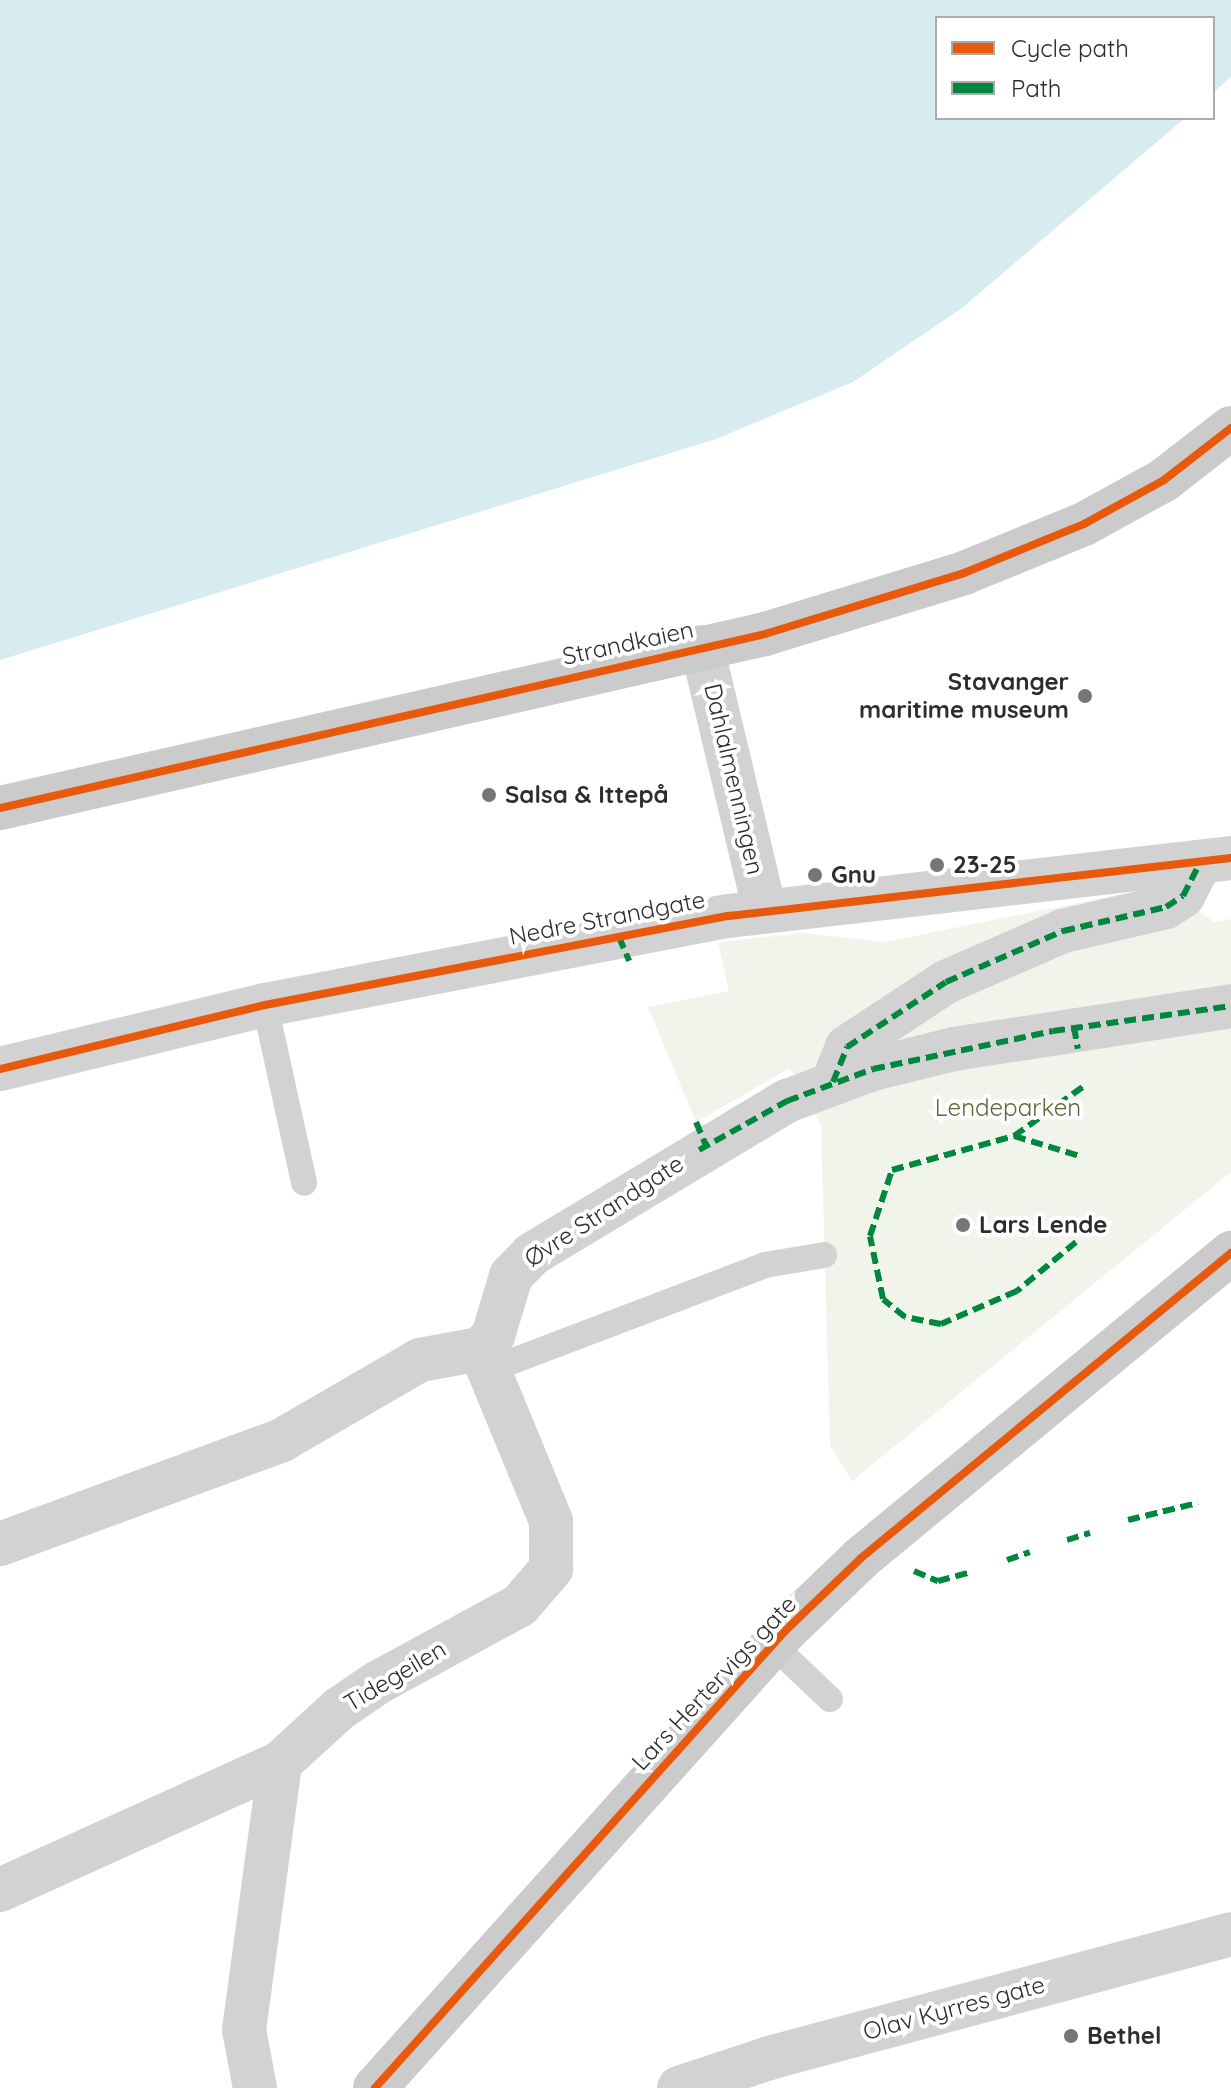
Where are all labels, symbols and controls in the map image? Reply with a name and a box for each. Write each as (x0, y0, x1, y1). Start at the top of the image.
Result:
legend (935, 16, 1215, 120)
text: Cycle path (1011, 33, 1129, 63)
text: Path (1011, 73, 1062, 103)
street label: Strandkaien (560, 615, 696, 671)
place label: Stavanger maritime museum (859, 668, 1069, 724)
street label: Dahlalmenningen (698, 681, 770, 877)
marker: Stavanger maritime museum (1076, 687, 1094, 705)
place label: Salsa & Ittepå (505, 781, 669, 809)
marker: Salsa & Ittepå (480, 786, 498, 804)
place label: 23-25 (953, 851, 1017, 879)
marker: 23-25 (928, 856, 946, 874)
place label: Gnu (831, 861, 876, 889)
marker: Gnu (806, 866, 824, 884)
street label: Nedre Strandgate (507, 885, 707, 951)
park label: Lendeparken (935, 1094, 1081, 1122)
street label: Øvre Strandgate (519, 1149, 689, 1273)
place label: Lars Lende (979, 1211, 1107, 1239)
marker: Lars Lende (954, 1216, 972, 1234)
street label: Lars Hertervigs gate (626, 1590, 802, 1776)
street label: Tidegeilen (339, 1634, 451, 1718)
street label: Olav Kyrres gate (860, 1970, 1048, 2046)
place label: Bethel (1087, 2022, 1161, 2050)
marker: Bethel (1062, 2027, 1080, 2045)

